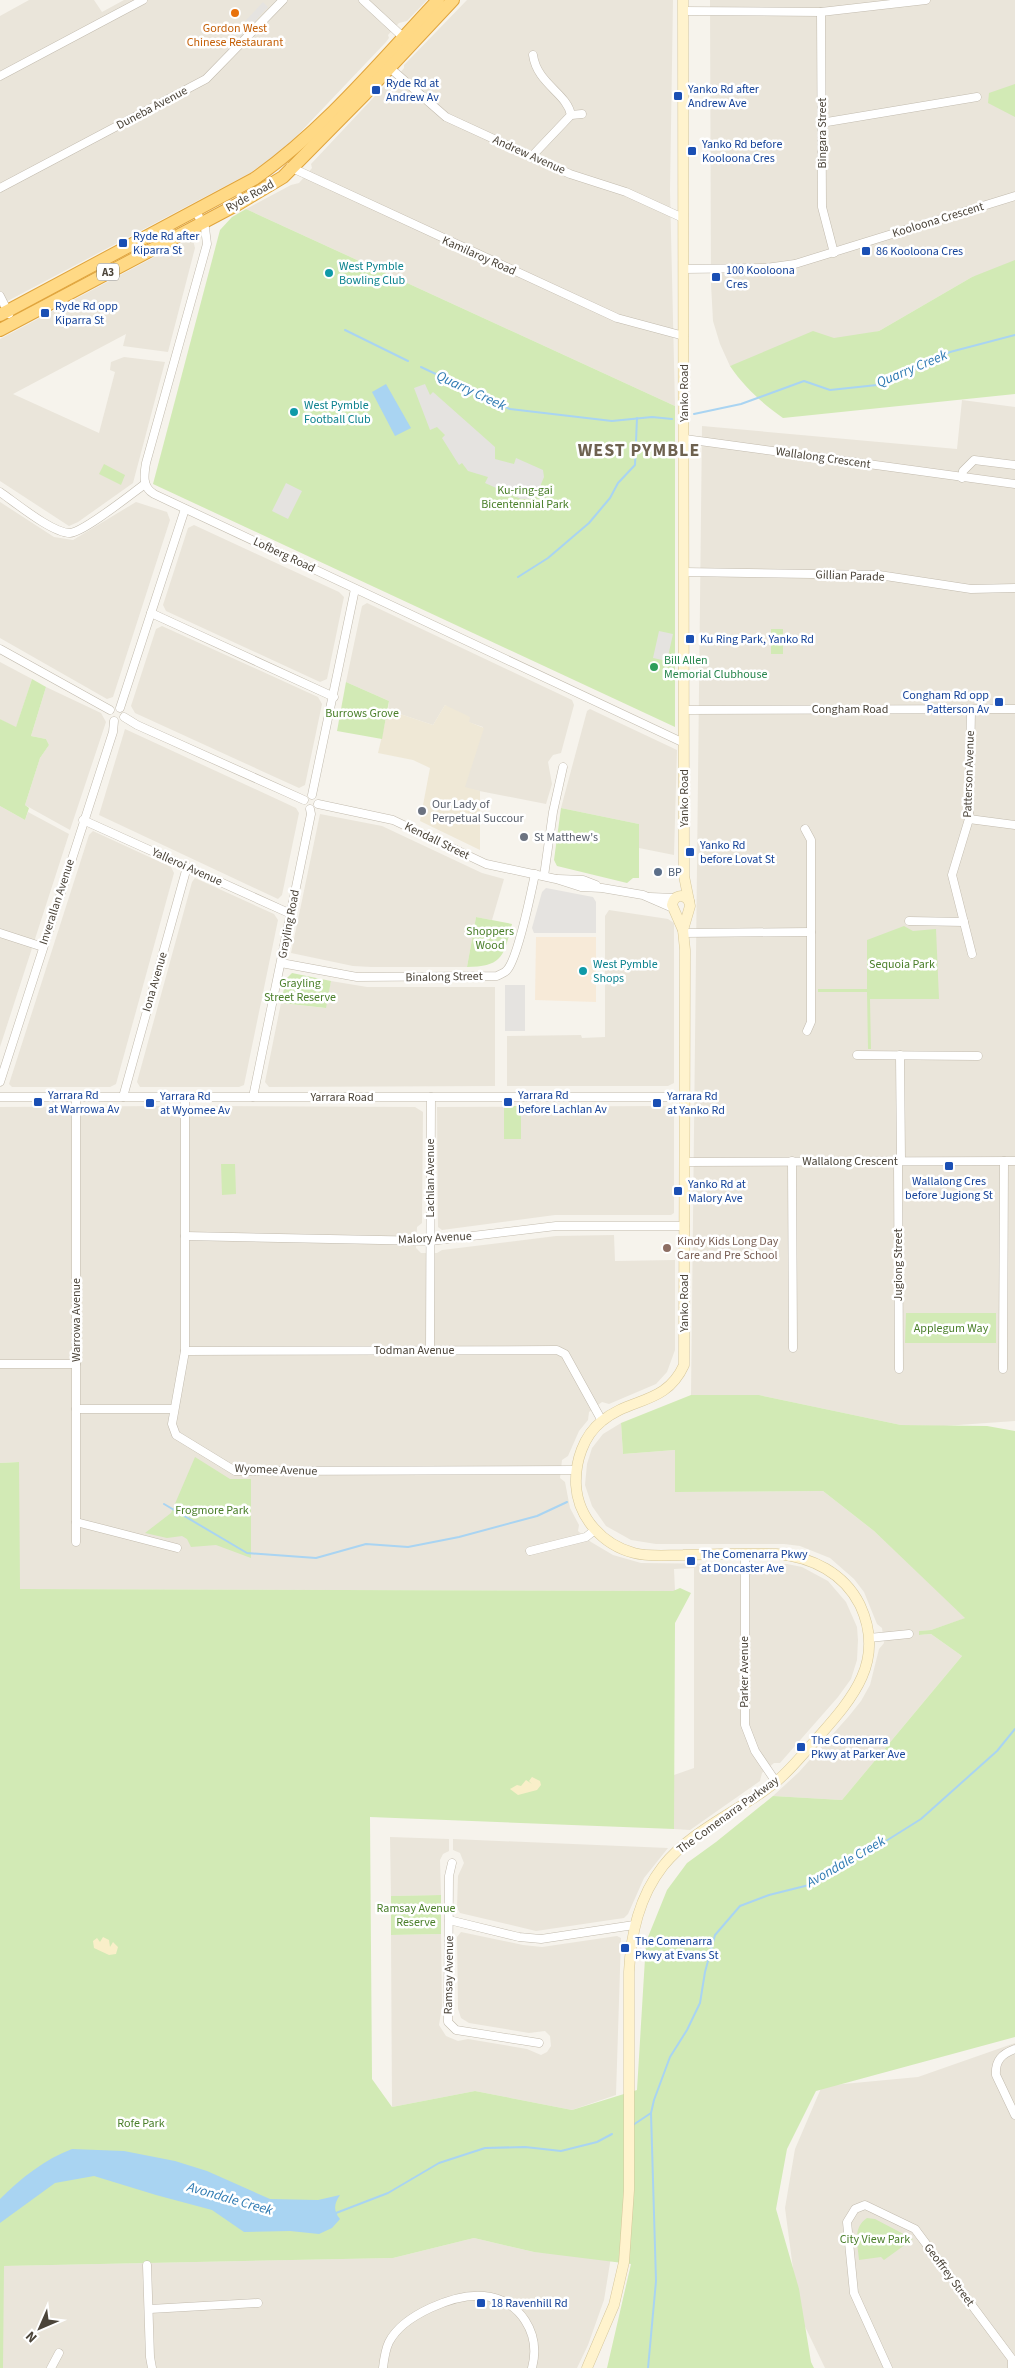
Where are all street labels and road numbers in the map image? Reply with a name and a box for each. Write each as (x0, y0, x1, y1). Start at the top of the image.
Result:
street label: Duneba Avenue (113, 82, 191, 134)
street label: Bingara Street (814, 98, 831, 168)
street label: Andrew Avenue (490, 131, 568, 179)
street label: Ryde Road (223, 176, 277, 216)
street label: Kooloona Crescent (890, 198, 986, 242)
street label: Kamilaroy Road (439, 232, 519, 280)
road number: A3 (97, 264, 119, 280)
street label: Yanko Road (676, 364, 693, 423)
street label: Wallalong Crescent (774, 443, 872, 473)
street label: Lofberg Road (250, 533, 318, 577)
street label: Gillian Parade (815, 566, 885, 586)
street label: Congham Road (812, 701, 888, 718)
street label: Patterson Avenue (959, 730, 979, 818)
street label: Yanko Road (676, 769, 693, 828)
street label: Kendall Street (402, 818, 472, 864)
street label: Yalleroi Avenue (148, 843, 225, 890)
street label: Inverallan Avenue (35, 857, 79, 947)
street label: Grayling Road (274, 888, 304, 960)
street label: Iona Avenue (138, 950, 172, 1014)
street label: Binalong Street (405, 968, 483, 986)
street label: Yarrara Road (309, 1089, 374, 1106)
street label: Lachlan Avenue (422, 1138, 439, 1217)
street label: Wallalong Crescent (802, 1153, 898, 1170)
street label: Malory Avenue (398, 1228, 472, 1248)
street label: Jugiong Street (890, 1229, 907, 1301)
street label: Yanko Road (676, 1274, 693, 1333)
street label: Warrowa Avenue (68, 1278, 85, 1362)
street label: Todman Avenue (374, 1342, 454, 1359)
street label: Wyomee Avenue (234, 1460, 318, 1480)
street label: Parker Avenue (736, 1636, 753, 1708)
street label: The Comenarra Parkway (674, 1772, 783, 1858)
street label: Ramsay Avenue (440, 1935, 458, 2015)
street label: Geoffrey Street (920, 2240, 978, 2310)

